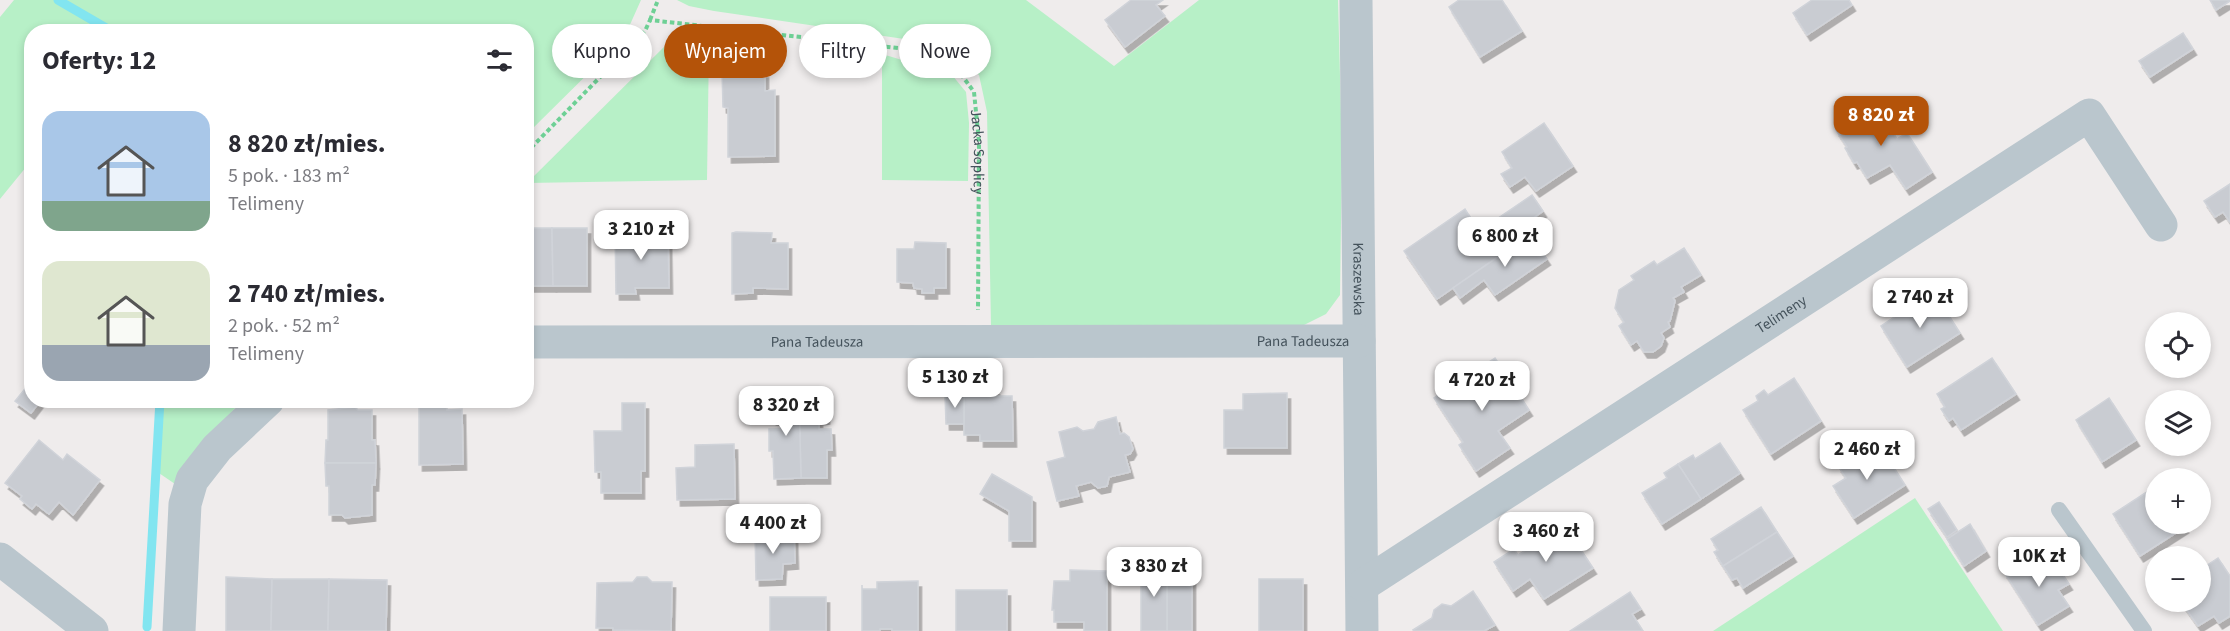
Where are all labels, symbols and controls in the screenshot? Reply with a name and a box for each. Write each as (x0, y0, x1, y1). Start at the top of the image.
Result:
chip: Kupno (552, 24, 652, 78)
chip: Wynajem (664, 24, 787, 78)
chip: Filtry (799, 24, 887, 78)
chip: Nowe (899, 24, 991, 78)
text: Oferty: 12 (42, 42, 156, 79)
icon: filters (483, 44, 516, 77)
pin: 8 820 zł (1819, 96, 1943, 147)
text: 8 820 zł (1848, 101, 1914, 129)
street label: Jacka Soplicy (965, 108, 989, 195)
text: 8 820 zł/mies. (228, 125, 386, 162)
icon: home (90, 135, 162, 207)
text: 5 pok. · 183 m² (228, 162, 350, 190)
text: Telimeny (228, 190, 304, 218)
pin: 3 210 zł (579, 210, 703, 261)
text: 3 210 zł (608, 215, 674, 243)
pin: 6 800 zł (1443, 217, 1567, 268)
text: 6 800 zł (1472, 222, 1538, 250)
street label: Kraszewska (1347, 242, 1369, 316)
text: 2 740 zł/mies. (228, 275, 386, 312)
pin: 2 740 zł (1858, 278, 1982, 329)
text: 2 740 zł (1887, 283, 1953, 311)
icon: home (90, 285, 162, 357)
street label: Telimeny (1752, 290, 1811, 339)
text: 2 pok. · 52 m² (228, 312, 340, 340)
map controls (2145, 312, 2211, 612)
button: locate (2145, 312, 2211, 378)
street label: Pana Tadeusza (1257, 331, 1349, 352)
street label: Pana Tadeusza (771, 332, 863, 353)
text: Telimeny (228, 340, 304, 368)
pin: 5 130 zł (893, 358, 1017, 409)
pin: 4 720 zł (1420, 361, 1544, 412)
text: 5 130 zł (922, 363, 988, 391)
text: 4 720 zł (1449, 366, 1515, 394)
pin: 8 320 zł (724, 386, 848, 437)
button: layers (2145, 390, 2211, 456)
text: 8 320 zł (753, 391, 819, 419)
pin: 2 460 zł (1805, 430, 1929, 481)
text: 2 460 zł (1834, 435, 1900, 463)
button: + (2145, 468, 2211, 534)
pin: 4 400 zł (711, 504, 835, 555)
text: 4 400 zł (740, 509, 806, 537)
pin: 3 460 zł (1484, 512, 1608, 563)
text: 3 460 zł (1513, 517, 1579, 545)
pin: 10K zł (1990, 537, 2088, 588)
text: 10K zł (2012, 542, 2066, 570)
button: − (2145, 546, 2211, 612)
pin: 3 830 zł (1092, 547, 1216, 598)
text: 3 830 zł (1121, 552, 1187, 580)

